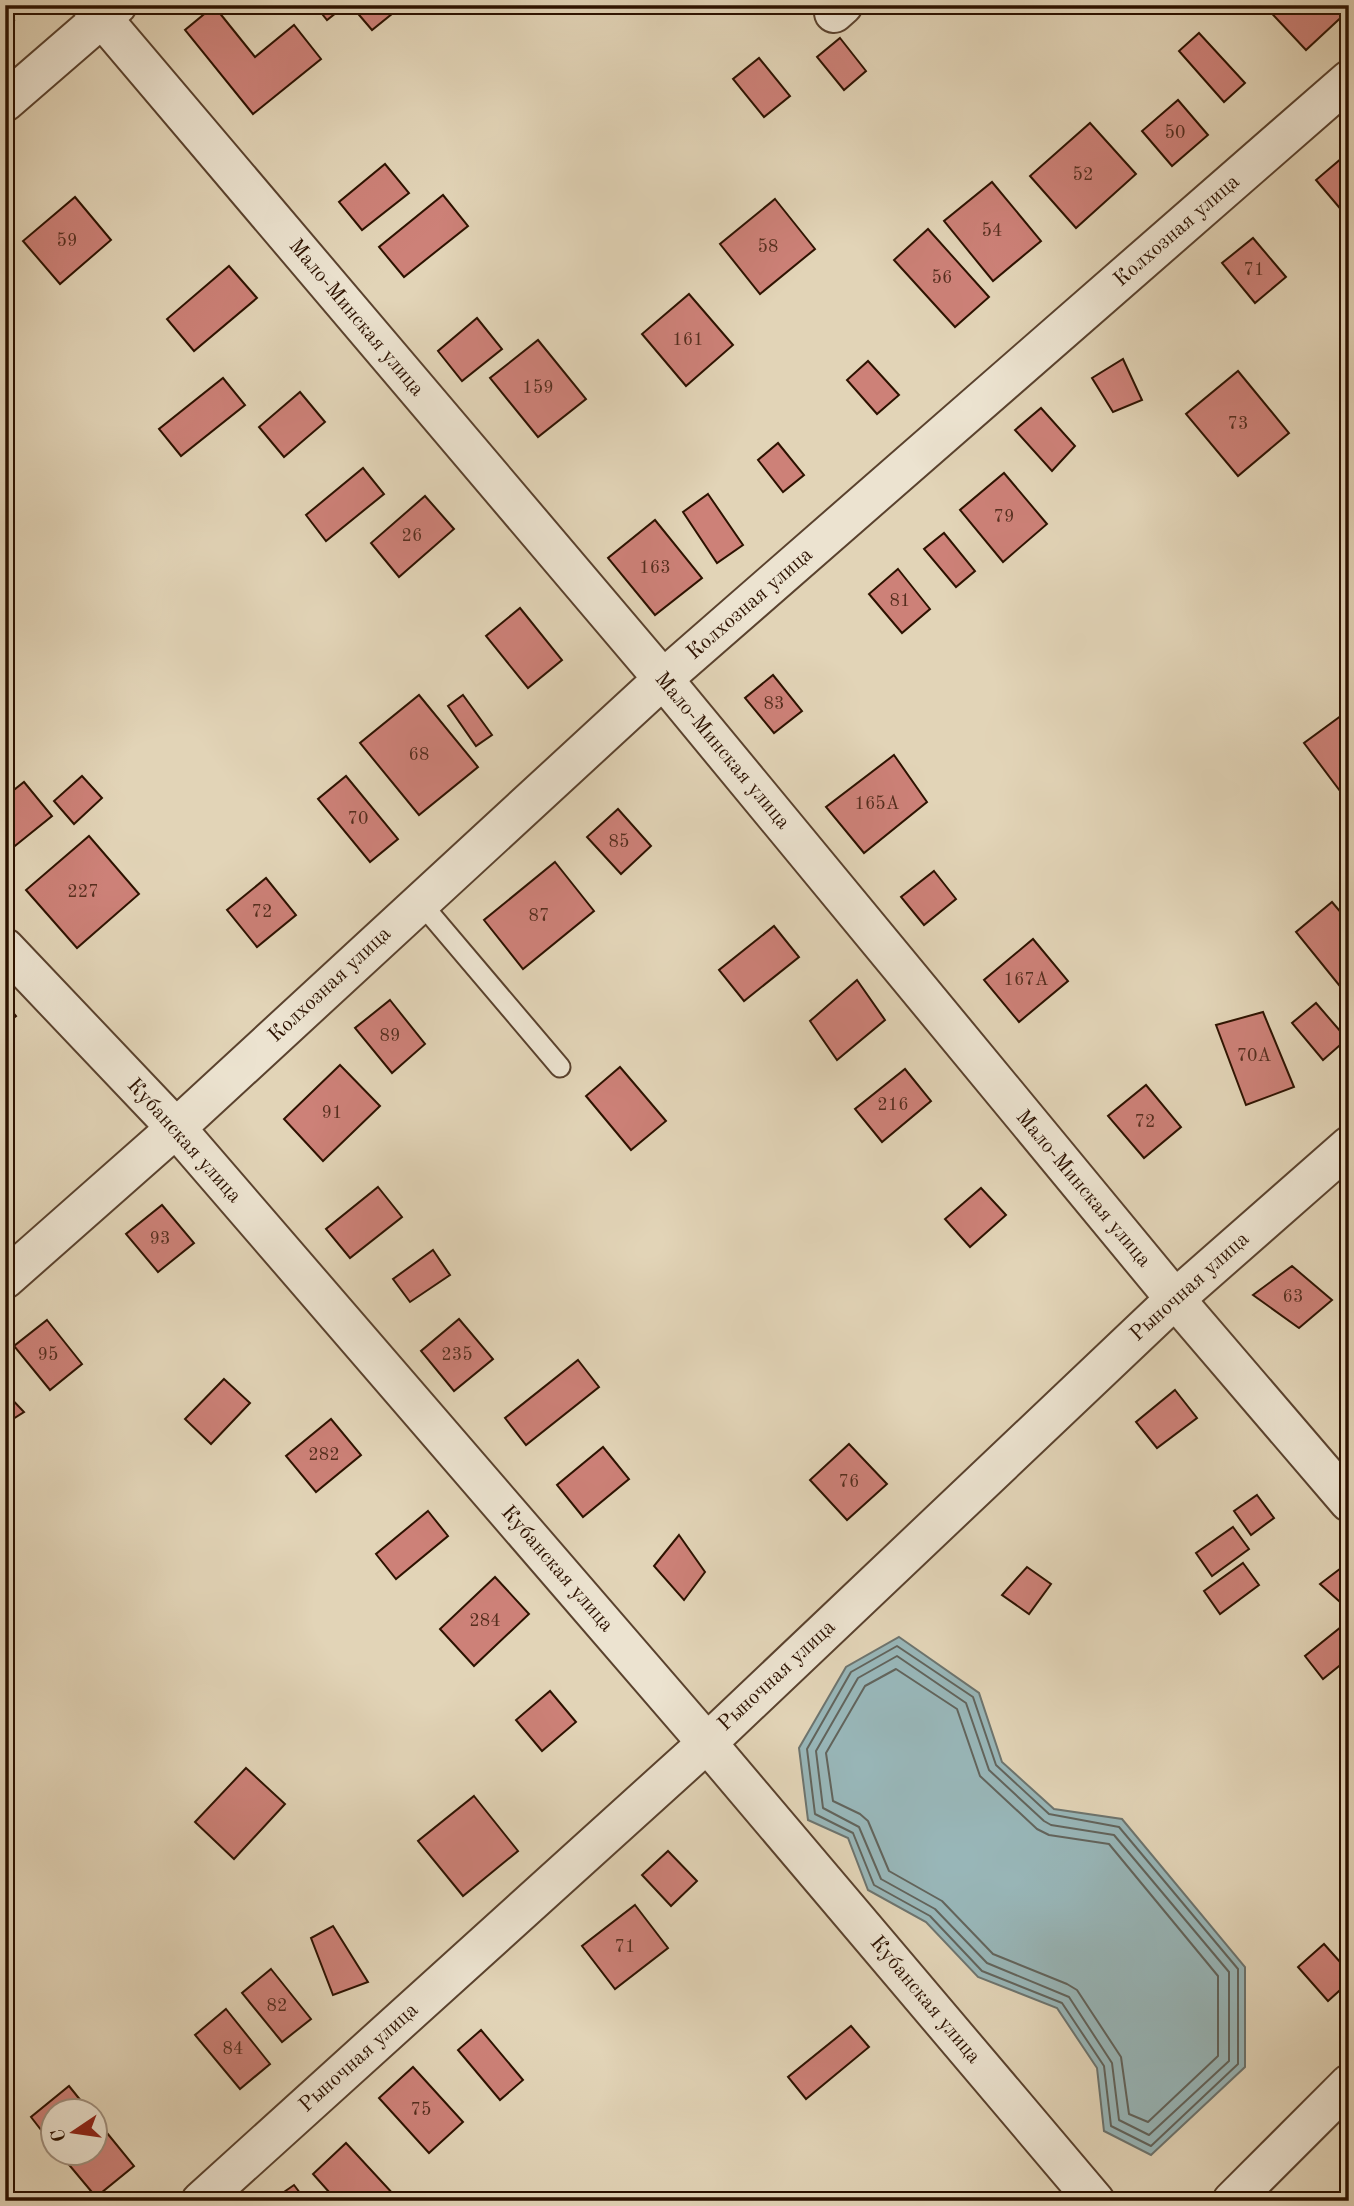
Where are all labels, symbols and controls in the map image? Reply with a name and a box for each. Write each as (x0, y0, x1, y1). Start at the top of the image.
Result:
house number: 50 (1165, 124, 1185, 142)
house number: 52 (1073, 166, 1093, 184)
street label: Колхозная улица (1110, 171, 1244, 291)
house number: 54 (982, 222, 1002, 240)
house number: 59 (57, 232, 77, 250)
street label: Мало-Минская улица (284, 236, 428, 400)
house number: 58 (758, 238, 778, 256)
house number: 71 (1244, 261, 1264, 279)
house number: 56 (932, 269, 952, 287)
house number: 161 (672, 331, 704, 349)
house number: 159 (522, 379, 554, 397)
house number: 73 (1228, 415, 1248, 433)
house number: 79 (994, 508, 1014, 526)
house number: 26 (402, 527, 422, 545)
street label: Колхозная улица (683, 544, 817, 664)
house number: 163 (639, 559, 671, 577)
house number: 81 (890, 592, 910, 610)
street label: Мало-Минская улица (650, 669, 794, 833)
house number: 83 (764, 695, 784, 713)
house number: 68 (409, 746, 429, 764)
house number: 165А (854, 795, 900, 813)
house number: 70 (348, 810, 368, 828)
house number: 85 (609, 833, 629, 851)
house number: 227 (67, 883, 99, 901)
house number: 72 (252, 903, 272, 921)
house number: 87 (529, 907, 549, 925)
street label: Колхозная улица (265, 923, 395, 1047)
house number: 167А (1003, 971, 1049, 989)
house number: 89 (380, 1027, 400, 1045)
house number: 70А (1237, 1047, 1272, 1065)
street label: Кубанская улица (123, 1075, 245, 1207)
house number: 216 (877, 1096, 909, 1114)
house number: 91 (322, 1104, 342, 1122)
street label: Мало-Минская улица (1011, 1107, 1155, 1271)
house number: 72 (1135, 1113, 1155, 1131)
street label: Рыночная улица (1127, 1228, 1253, 1346)
house number: 93 (150, 1230, 170, 1248)
house number: 63 (1283, 1288, 1303, 1306)
house number: 95 (38, 1346, 58, 1364)
house number: 235 (441, 1346, 473, 1364)
house number: 282 (308, 1446, 340, 1464)
house number: 76 (839, 1473, 859, 1491)
street label: Кубанская улица (497, 1502, 617, 1636)
house number: 284 (469, 1612, 501, 1630)
street label: Рыночная улица (714, 1617, 840, 1735)
street label: Кубанская улица (866, 1932, 984, 2068)
house number: 71 (615, 1938, 635, 1956)
house number: 82 (267, 1997, 287, 2015)
street label: Рыночная улица (296, 1999, 422, 2117)
house number: 84 (223, 2040, 243, 2058)
north arrow (38, 2098, 108, 2168)
house number: 75 (411, 2101, 431, 2119)
text: С (49, 2127, 71, 2144)

